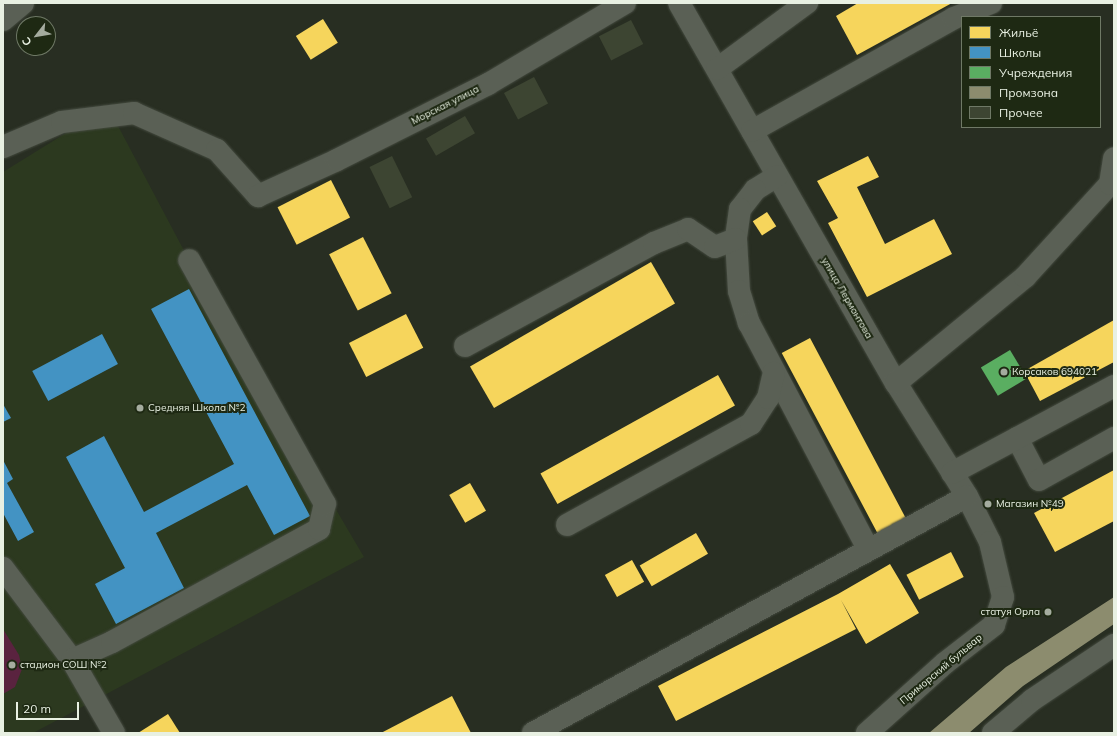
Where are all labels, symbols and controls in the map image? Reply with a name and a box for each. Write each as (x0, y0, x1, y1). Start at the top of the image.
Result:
north arrow (16, 16, 56, 56)
legend (961, 16, 1101, 128)
text: Жильё (999, 25, 1038, 40)
text: С (19, 35, 35, 49)
text: Школы (999, 45, 1041, 60)
text: Учреждения (999, 65, 1072, 80)
street label: Морская улица (409, 83, 481, 127)
text: Промзона (999, 85, 1058, 100)
text: Прочее (999, 105, 1043, 120)
street label: улица Лермонтова (819, 255, 875, 341)
place label: Корсаков 694021 (1012, 366, 1097, 378)
marker: Корсаков 694021 (999, 367, 1009, 377)
place label: Средняя Школа №2 (148, 402, 245, 414)
marker: Средняя Школа №2 (135, 403, 145, 413)
place label: Магазин №49 (996, 498, 1064, 510)
marker: Магазин №49 (983, 499, 993, 509)
place label: статуя Орла (981, 606, 1040, 618)
marker: статуя Орла (1043, 607, 1053, 617)
street label: Приморский бульвар (898, 631, 984, 707)
place label: стадион СОШ №2 (20, 659, 107, 671)
marker: стадион СОШ №2 (7, 660, 17, 670)
scale bar (18, 694, 81, 720)
text: 20 m (23, 701, 51, 716)

